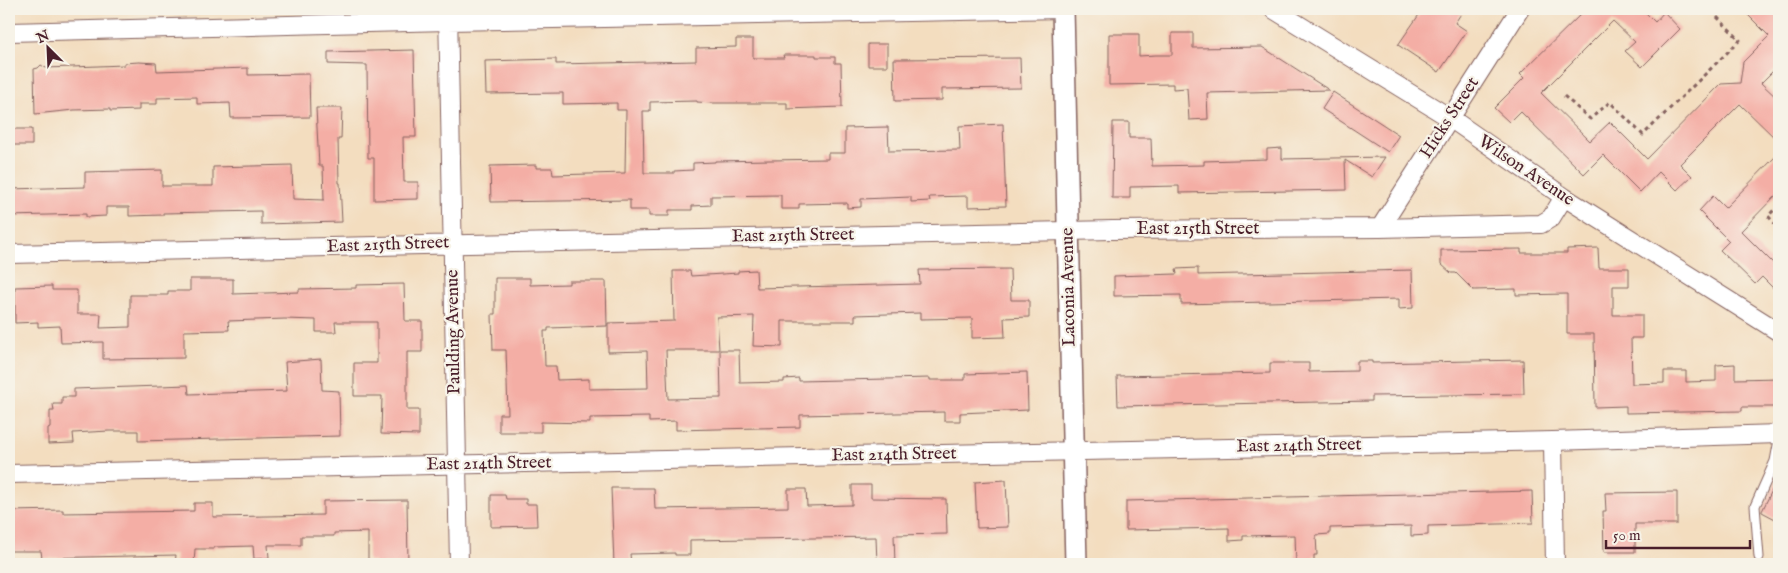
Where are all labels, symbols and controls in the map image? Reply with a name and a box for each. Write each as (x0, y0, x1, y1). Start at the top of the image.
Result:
north arrow (22, 22, 72, 72)
text: N (33, 26, 52, 48)
street label: Hicks Street (1415, 73, 1485, 163)
street label: Wilson Avenue (1473, 130, 1579, 212)
street label: East 215th Street (1137, 218, 1259, 241)
street label: East 215th Street (731, 223, 855, 249)
street label: Laconia Avenue (1056, 227, 1082, 347)
street label: East 215th Street (326, 231, 450, 259)
street label: Paulding Avenue (441, 269, 467, 395)
street label: East 214th Street (1236, 433, 1362, 459)
street label: East 214th Street (831, 442, 957, 468)
street label: East 214th Street (426, 451, 552, 477)
scale bar (1606, 518, 1749, 550)
text: 50 m (1613, 526, 1641, 545)

